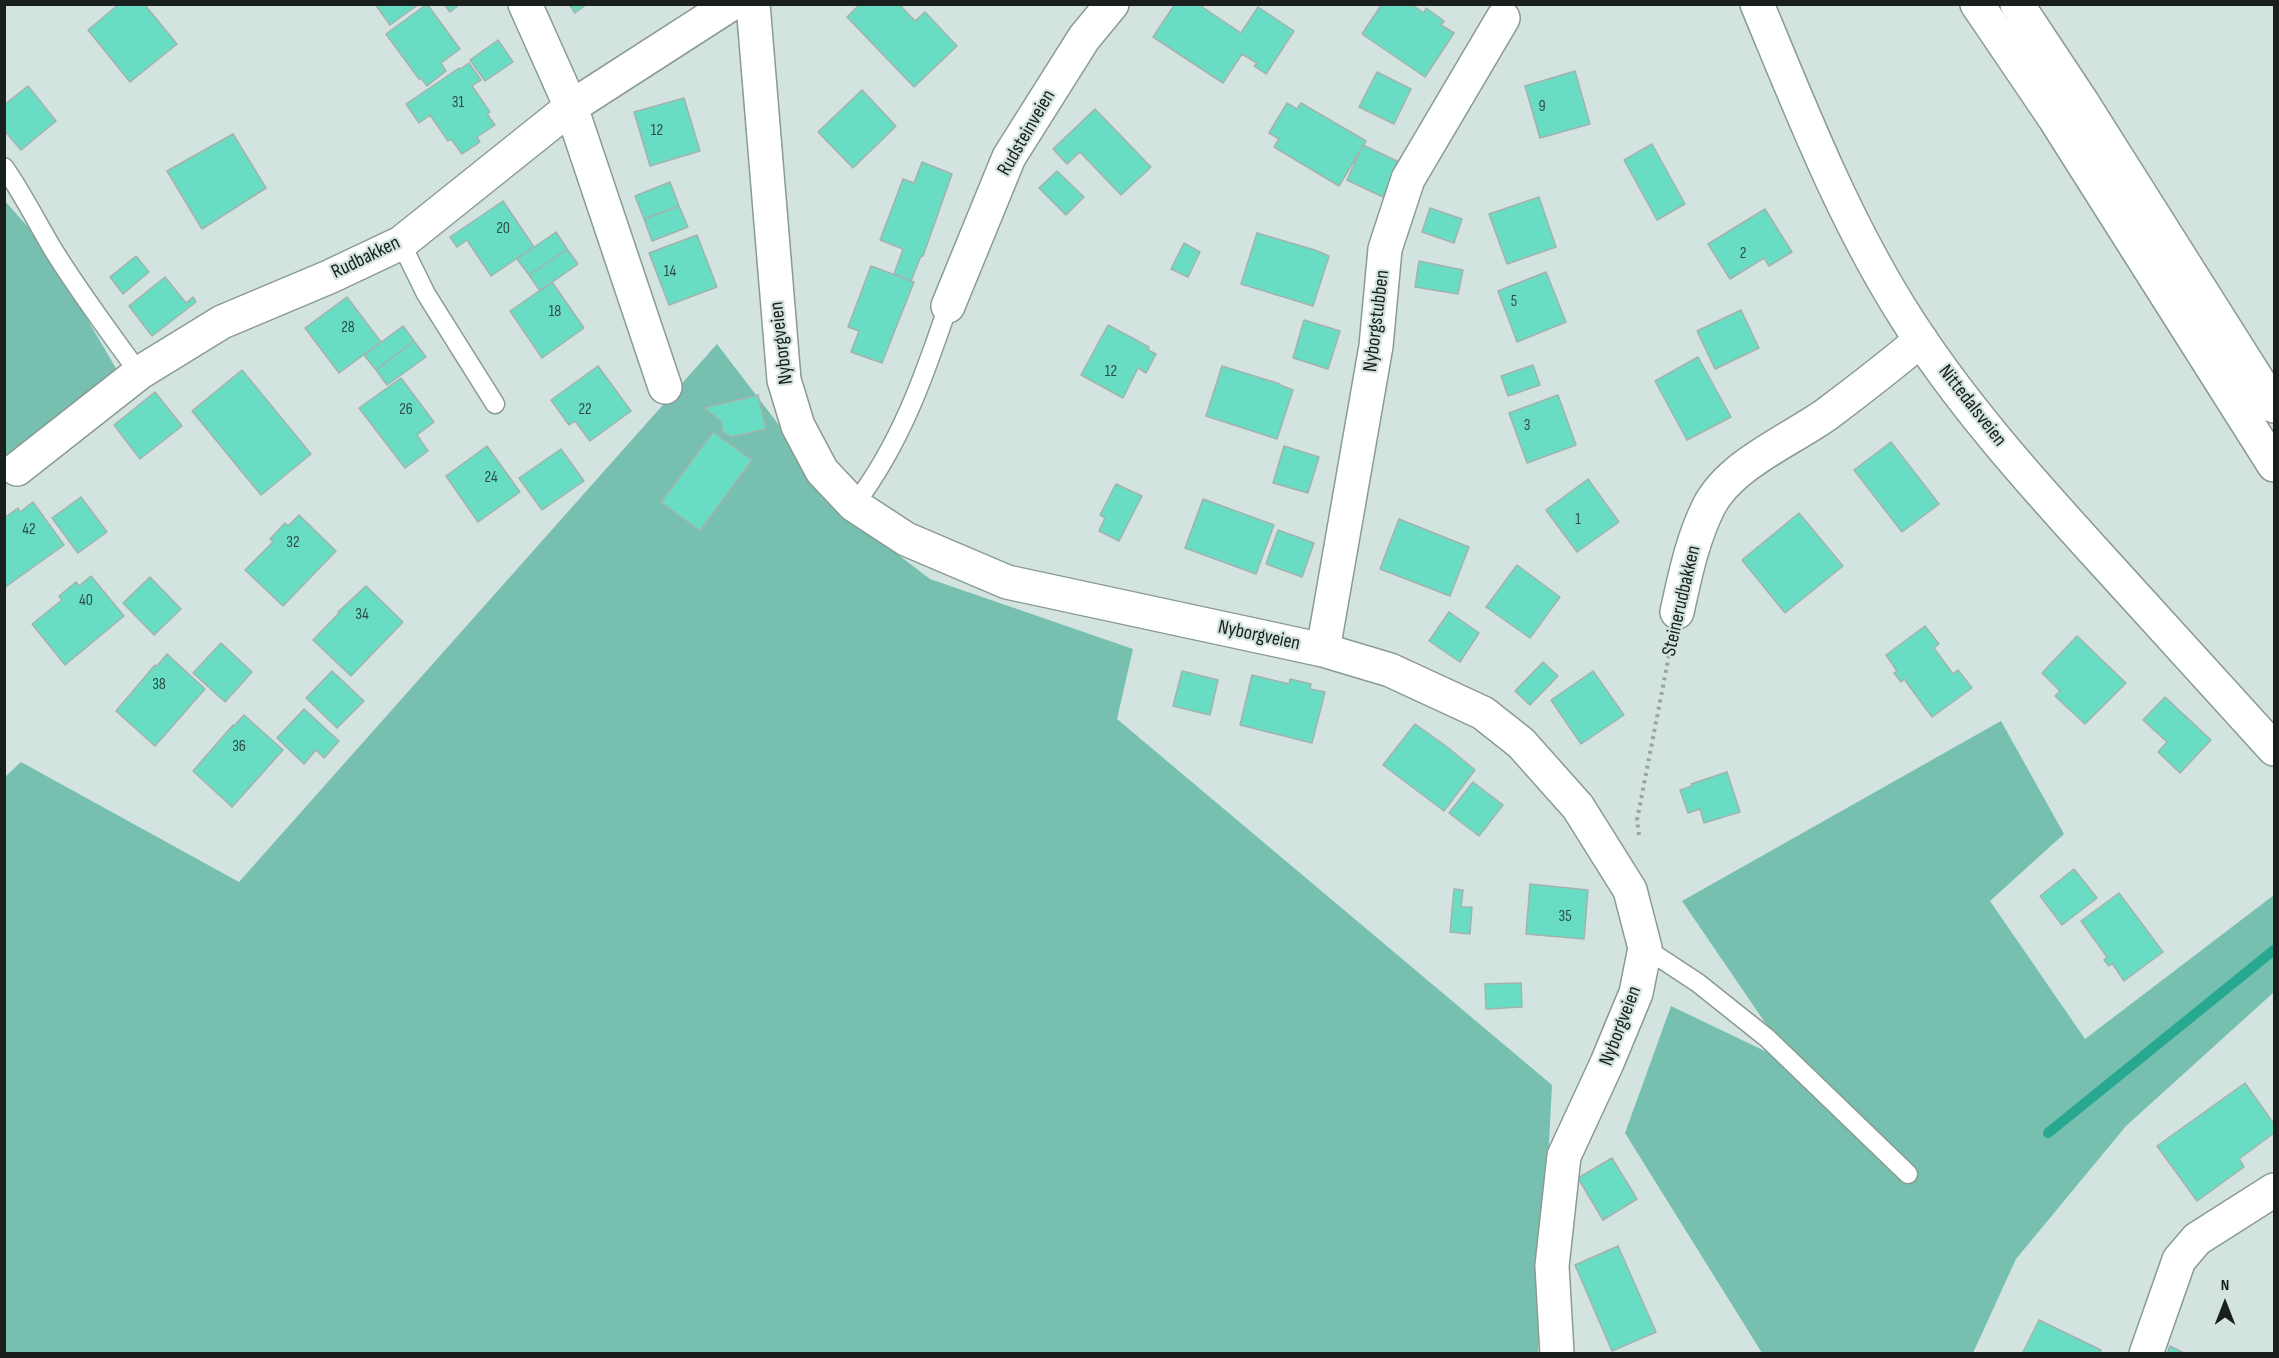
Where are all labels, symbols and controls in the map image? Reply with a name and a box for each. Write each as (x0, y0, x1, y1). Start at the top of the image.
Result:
street label: Rudsteinveien (993, 86, 1061, 180)
house number: 31 (452, 93, 464, 113)
house number: 9 (1538, 97, 1546, 117)
house number: 12 (651, 121, 663, 141)
house number: 20 (496, 219, 510, 239)
street label: Rudbakken (328, 231, 404, 285)
house number: 2 (1740, 244, 1746, 264)
house number: 14 (664, 262, 676, 282)
street label: Nyborgstubben (1359, 269, 1395, 373)
house number: 5 (1511, 292, 1517, 312)
street label: Nyborgveien (765, 300, 799, 386)
house number: 18 (549, 302, 561, 322)
house number: 28 (341, 318, 355, 338)
street label: Nittedalsveien (1933, 360, 2011, 452)
house number: 12 (1105, 362, 1117, 382)
house number: 26 (399, 400, 413, 420)
house number: 22 (578, 400, 592, 420)
house number: 3 (1524, 416, 1530, 436)
house number: 24 (484, 468, 498, 488)
house number: 1 (1575, 510, 1581, 530)
house number: 42 (22, 520, 36, 540)
house number: 32 (286, 533, 300, 553)
street label: Steinerudbakken (1658, 543, 1706, 659)
house number: 40 (79, 591, 93, 611)
house number: 34 (355, 605, 369, 625)
street label: Nyborgveien (1216, 616, 1302, 656)
house number: 38 (152, 675, 166, 695)
house number: 36 (232, 737, 246, 757)
house number: 35 (1558, 907, 1572, 927)
street label: Nyborgveien (1595, 983, 1647, 1069)
north arrow (2195, 1274, 2255, 1334)
text: N (2221, 1276, 2229, 1295)

